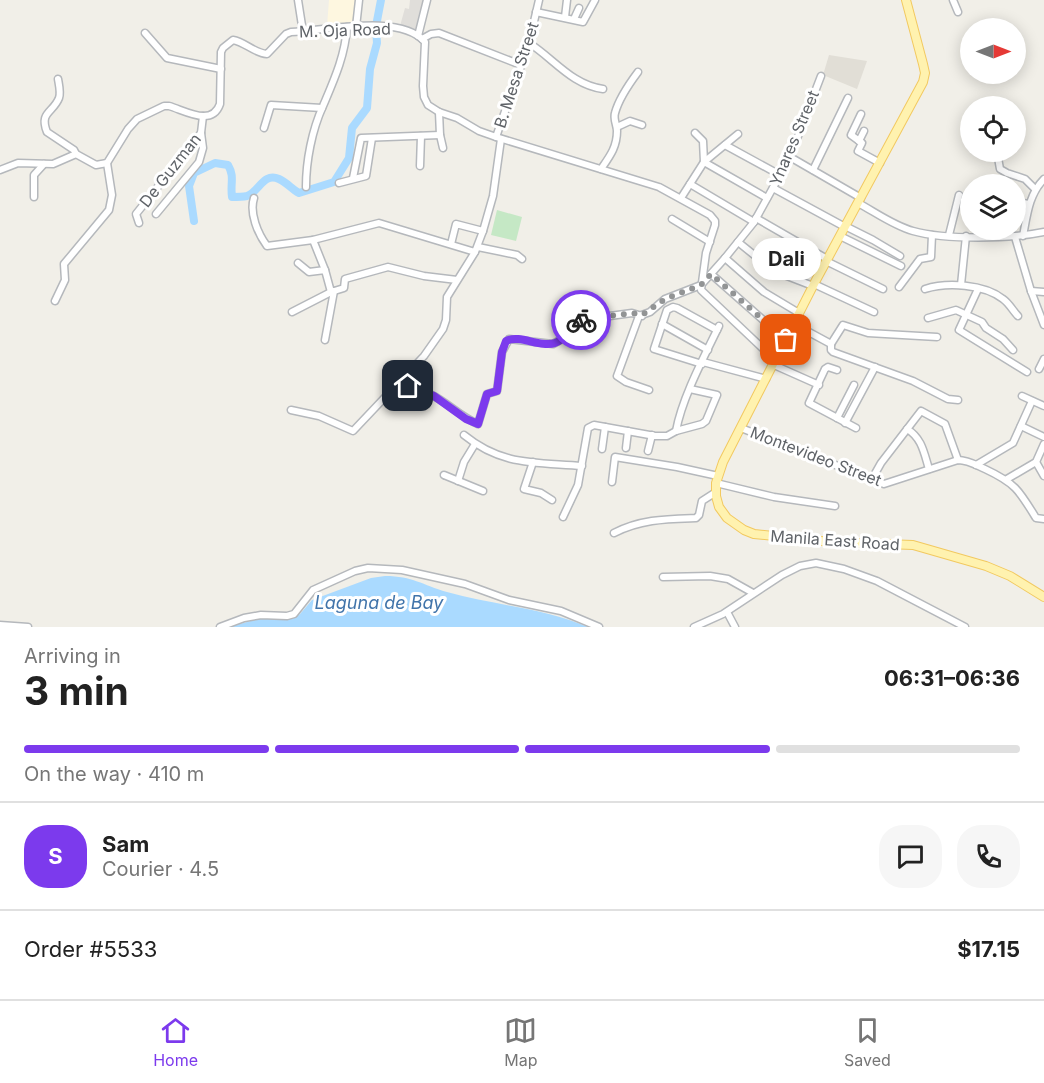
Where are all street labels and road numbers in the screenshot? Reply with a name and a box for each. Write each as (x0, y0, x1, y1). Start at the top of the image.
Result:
street label: M. Oja Road (299, 18, 391, 42)
street label: B. Mesa Street (489, 19, 543, 131)
street label: Ynares Street (765, 87, 823, 189)
street label: De Guzman (135, 129, 205, 211)
street label: Montevideo Street (748, 422, 884, 490)
street label: Manila East Road (770, 526, 900, 554)

